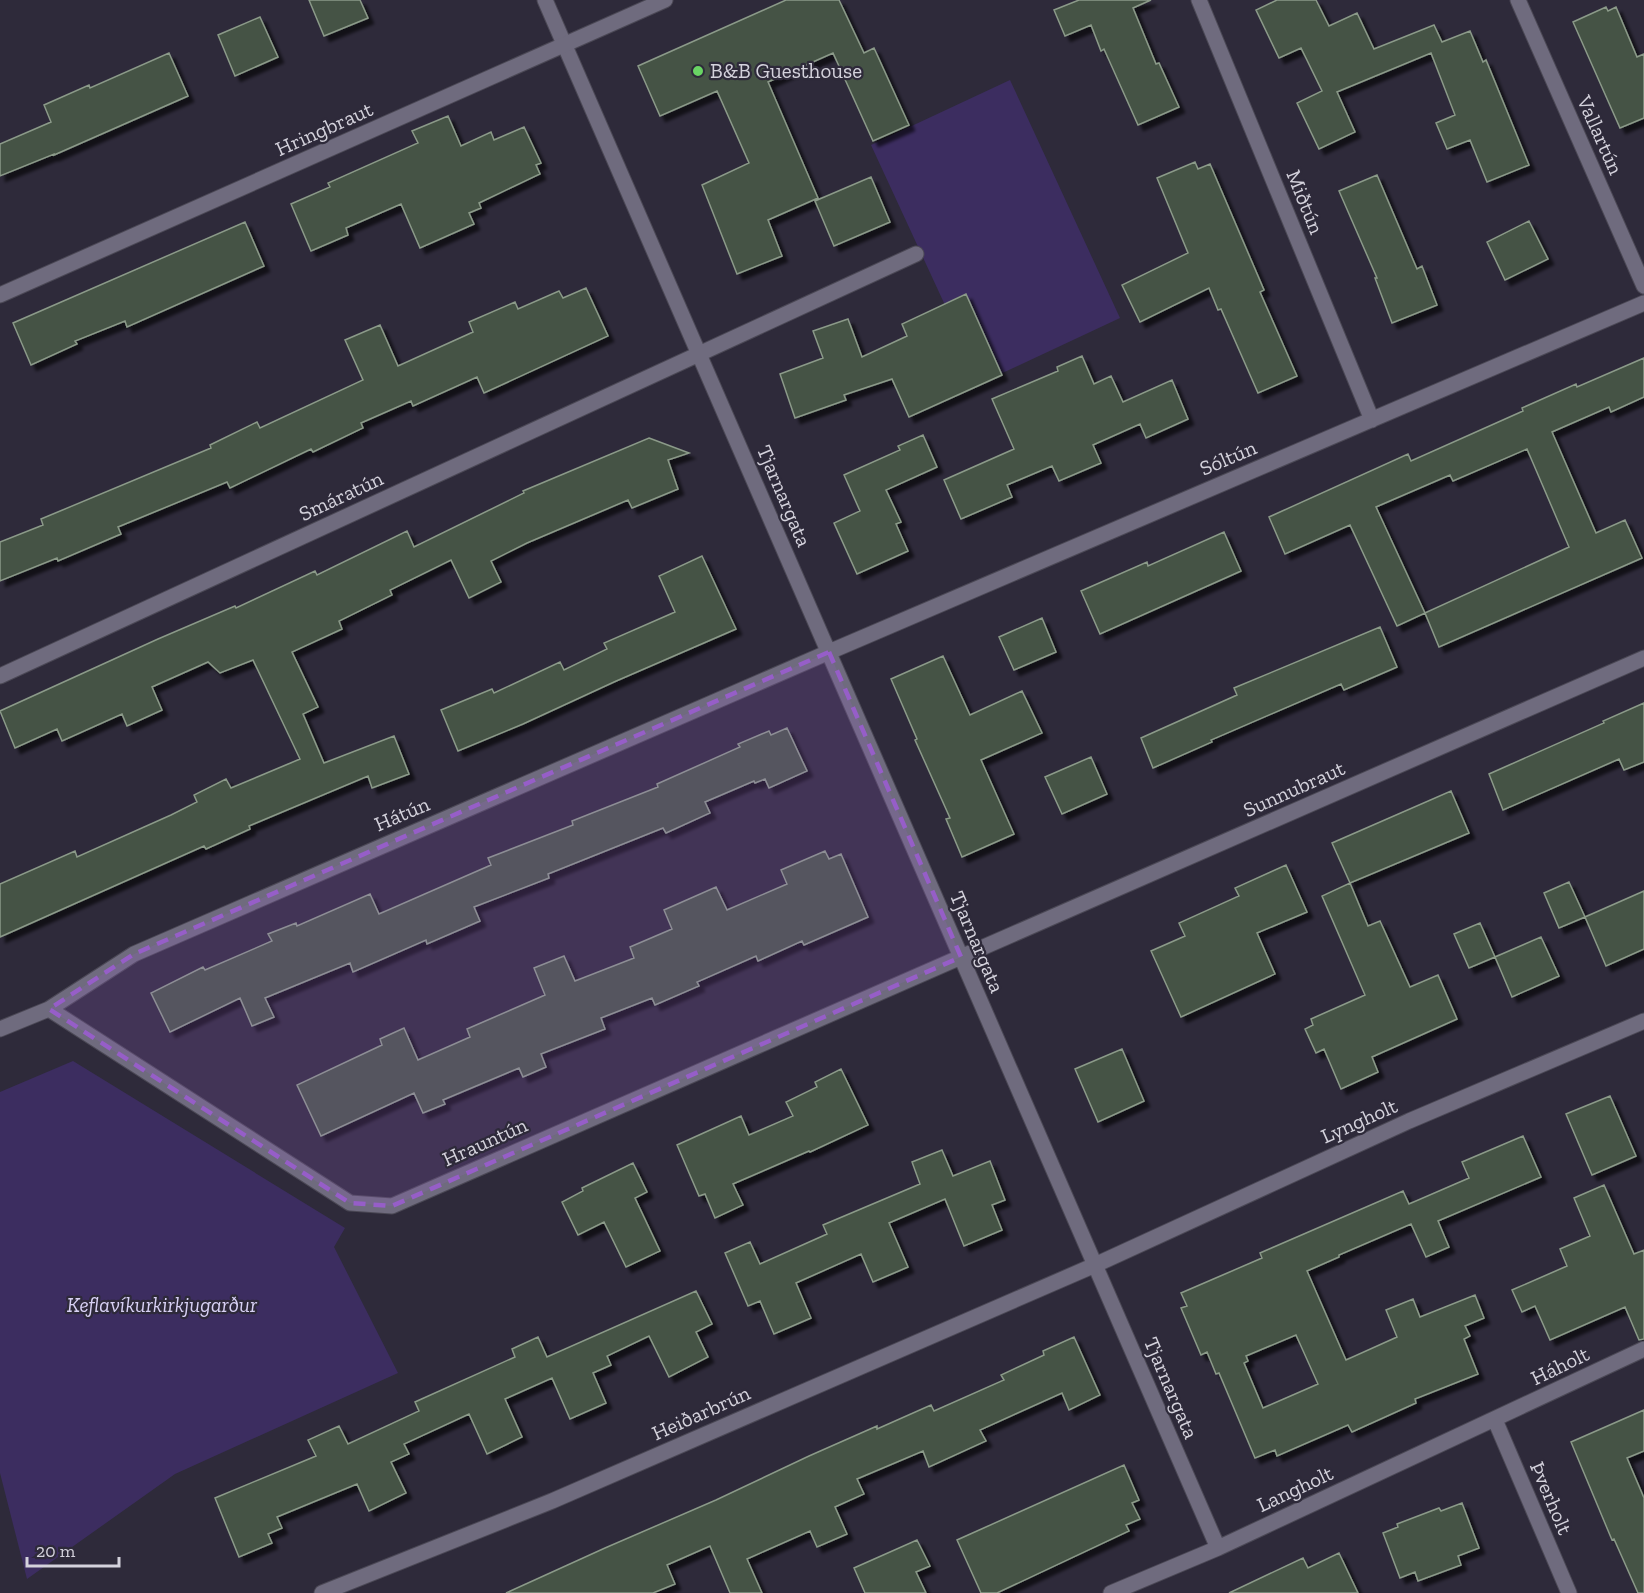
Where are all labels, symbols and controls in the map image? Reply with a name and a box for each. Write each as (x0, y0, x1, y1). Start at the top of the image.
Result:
place label: B&B Guesthouse (710, 58, 862, 83)
marker: B&B Guesthouse (691, 64, 705, 78)
street label: Vallartún (1572, 90, 1629, 178)
street label: Hringbraut (271, 96, 376, 161)
street label: Miðtún (1281, 166, 1330, 238)
street label: Sóltún (1196, 434, 1260, 481)
street label: Tjarnargata (751, 441, 817, 551)
street label: Smáratún (295, 465, 387, 526)
street label: Sunnubraut (1239, 755, 1349, 822)
street label: Hátún (370, 791, 433, 836)
street label: Tjarnargata (944, 887, 1010, 997)
street label: Lyngholt (1317, 1093, 1401, 1148)
street label: Hrauntún (438, 1112, 531, 1171)
park label: Keflavíkurkirkjugarður (67, 1292, 258, 1317)
street label: Tjarnargata (1138, 1333, 1204, 1443)
street label: Háholt (1527, 1341, 1593, 1390)
street label: Heiðarbrún (648, 1380, 754, 1445)
street label: Þverholt (1525, 1458, 1578, 1538)
street label: Langholt (1253, 1460, 1337, 1517)
scale bar (27, 1530, 118, 1568)
text: 20 m (36, 1540, 76, 1562)

